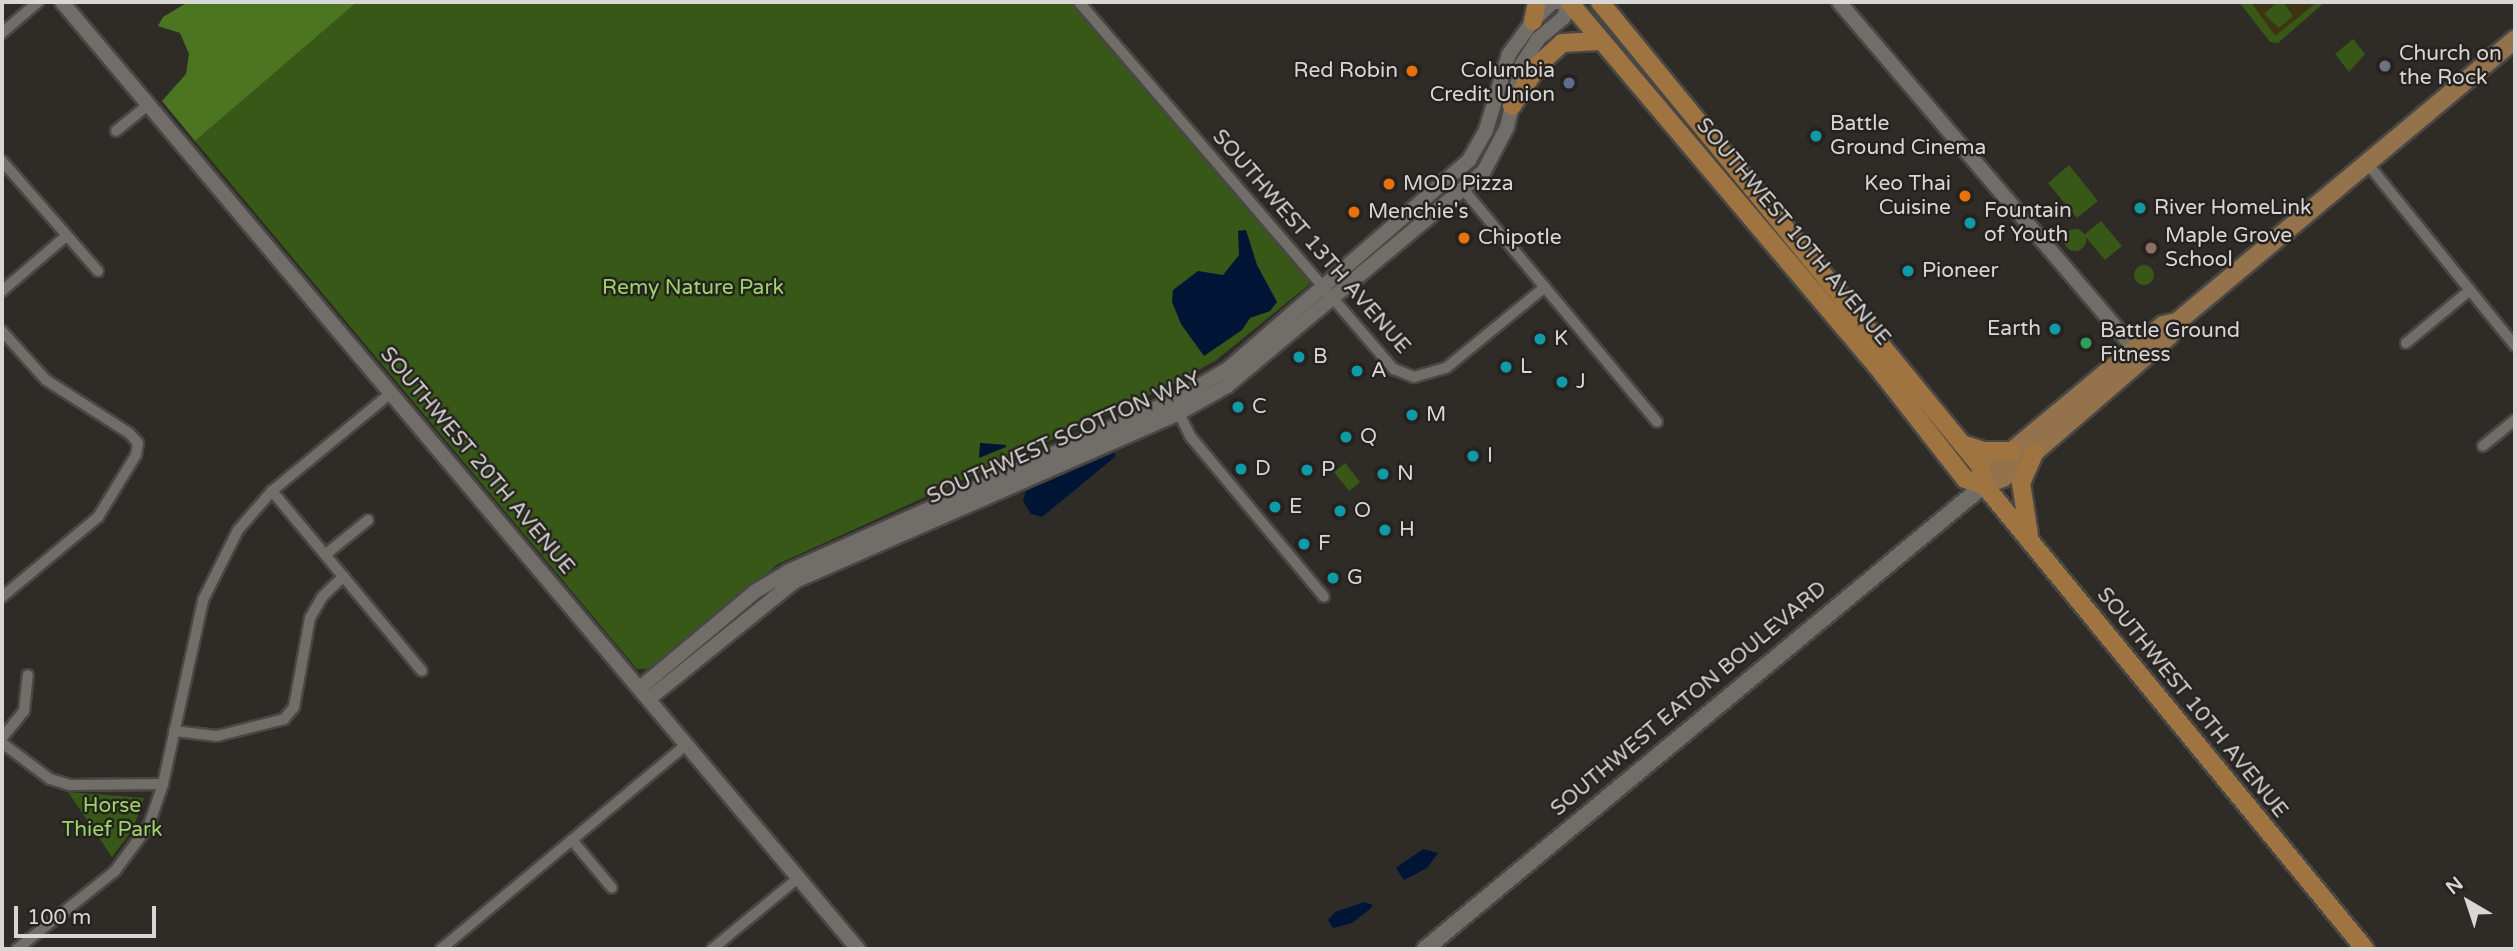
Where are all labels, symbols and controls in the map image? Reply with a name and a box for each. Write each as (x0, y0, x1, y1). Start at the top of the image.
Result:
place label: Church on the Rock (2399, 41, 2502, 91)
place label: Red Robin (1293, 58, 1398, 84)
place label: Columbia Credit Union (1430, 58, 1555, 108)
marker: Church on the Rock (2377, 58, 2393, 74)
marker: Red Robin (1404, 63, 1420, 79)
marker: Columbia Credit Union (1561, 75, 1577, 91)
place label: Battle Ground Cinema (1830, 111, 1986, 161)
street label: SOUTHWEST 10TH AVENUE (1690, 113, 1896, 351)
street label: SOUTHWEST 13TH AVENUE (1207, 125, 1415, 359)
marker: Battle Ground Cinema (1808, 128, 1824, 144)
place label: MOD Pizza (1403, 171, 1513, 197)
place label: Keo Thai Cuisine (1864, 171, 1951, 221)
marker: MOD Pizza (1381, 176, 1397, 192)
marker: Keo Thai Cuisine (1957, 188, 1973, 204)
place label: River HomeLink (2154, 195, 2311, 221)
place label: Fountain of Youth (1984, 198, 2072, 248)
place label: Menchie's (1368, 199, 1469, 225)
marker: River HomeLink (2132, 200, 2148, 216)
marker: Menchie's (1346, 204, 1362, 220)
marker: Fountain of Youth (1962, 215, 1978, 231)
place label: Maple Grove School (2165, 223, 2292, 273)
place label: Chipotle (1478, 225, 1562, 251)
marker: Chipotle (1456, 230, 1472, 246)
marker: Maple Grove School (2143, 240, 2159, 256)
place label: Pioneer (1922, 258, 1999, 284)
marker: Pioneer (1900, 263, 1916, 279)
park label: Remy Nature Park (602, 275, 784, 301)
place label: Earth (1987, 316, 2041, 342)
place label: Battle Ground Fitness (2100, 318, 2240, 368)
marker: Earth (2047, 321, 2063, 337)
place label: K (1554, 326, 1568, 352)
marker: K (1532, 331, 1548, 347)
marker: Battle Ground Fitness (2078, 335, 2094, 351)
street label: SOUTHWEST 20TH AVENUE (374, 342, 580, 580)
place label: B (1313, 344, 1328, 370)
marker: B (1291, 349, 1307, 365)
place label: L (1520, 354, 1532, 380)
place label: A (1371, 358, 1387, 384)
marker: L (1498, 359, 1514, 375)
marker: A (1349, 363, 1365, 379)
street label: SOUTHWEST SCOTTON WAY (923, 366, 1205, 510)
place label: J (1576, 369, 1586, 395)
marker: J (1554, 374, 1570, 390)
place label: C (1252, 394, 1267, 420)
marker: C (1230, 399, 1246, 415)
place label: M (1426, 402, 1446, 428)
marker: M (1404, 407, 1420, 423)
place label: Q (1360, 424, 1377, 450)
marker: Q (1338, 429, 1354, 445)
place label: I (1487, 443, 1493, 469)
marker: I (1465, 448, 1481, 464)
place label: D (1255, 456, 1271, 482)
place label: P (1321, 457, 1335, 483)
marker: D (1233, 461, 1249, 477)
place label: N (1397, 461, 1414, 487)
marker: P (1299, 462, 1315, 478)
marker: N (1375, 466, 1391, 482)
place label: E (1289, 494, 1302, 520)
place label: O (1354, 498, 1371, 524)
marker: E (1267, 499, 1283, 515)
marker: O (1332, 503, 1348, 519)
place label: H (1399, 517, 1415, 543)
marker: H (1377, 522, 1393, 538)
place label: F (1318, 531, 1331, 557)
marker: F (1296, 536, 1312, 552)
place label: G (1347, 565, 1363, 591)
marker: G (1325, 570, 1341, 586)
street label: SOUTHWEST EATON BOULEVARD (1546, 576, 1832, 822)
street label: SOUTHWEST 10TH AVENUE (2091, 583, 2293, 823)
park label: Horse Thief Park (62, 793, 162, 843)
north arrow (2433, 867, 2503, 937)
text: N (2442, 872, 2468, 899)
scale bar (18, 892, 159, 936)
text: 100 m (27, 905, 91, 930)

